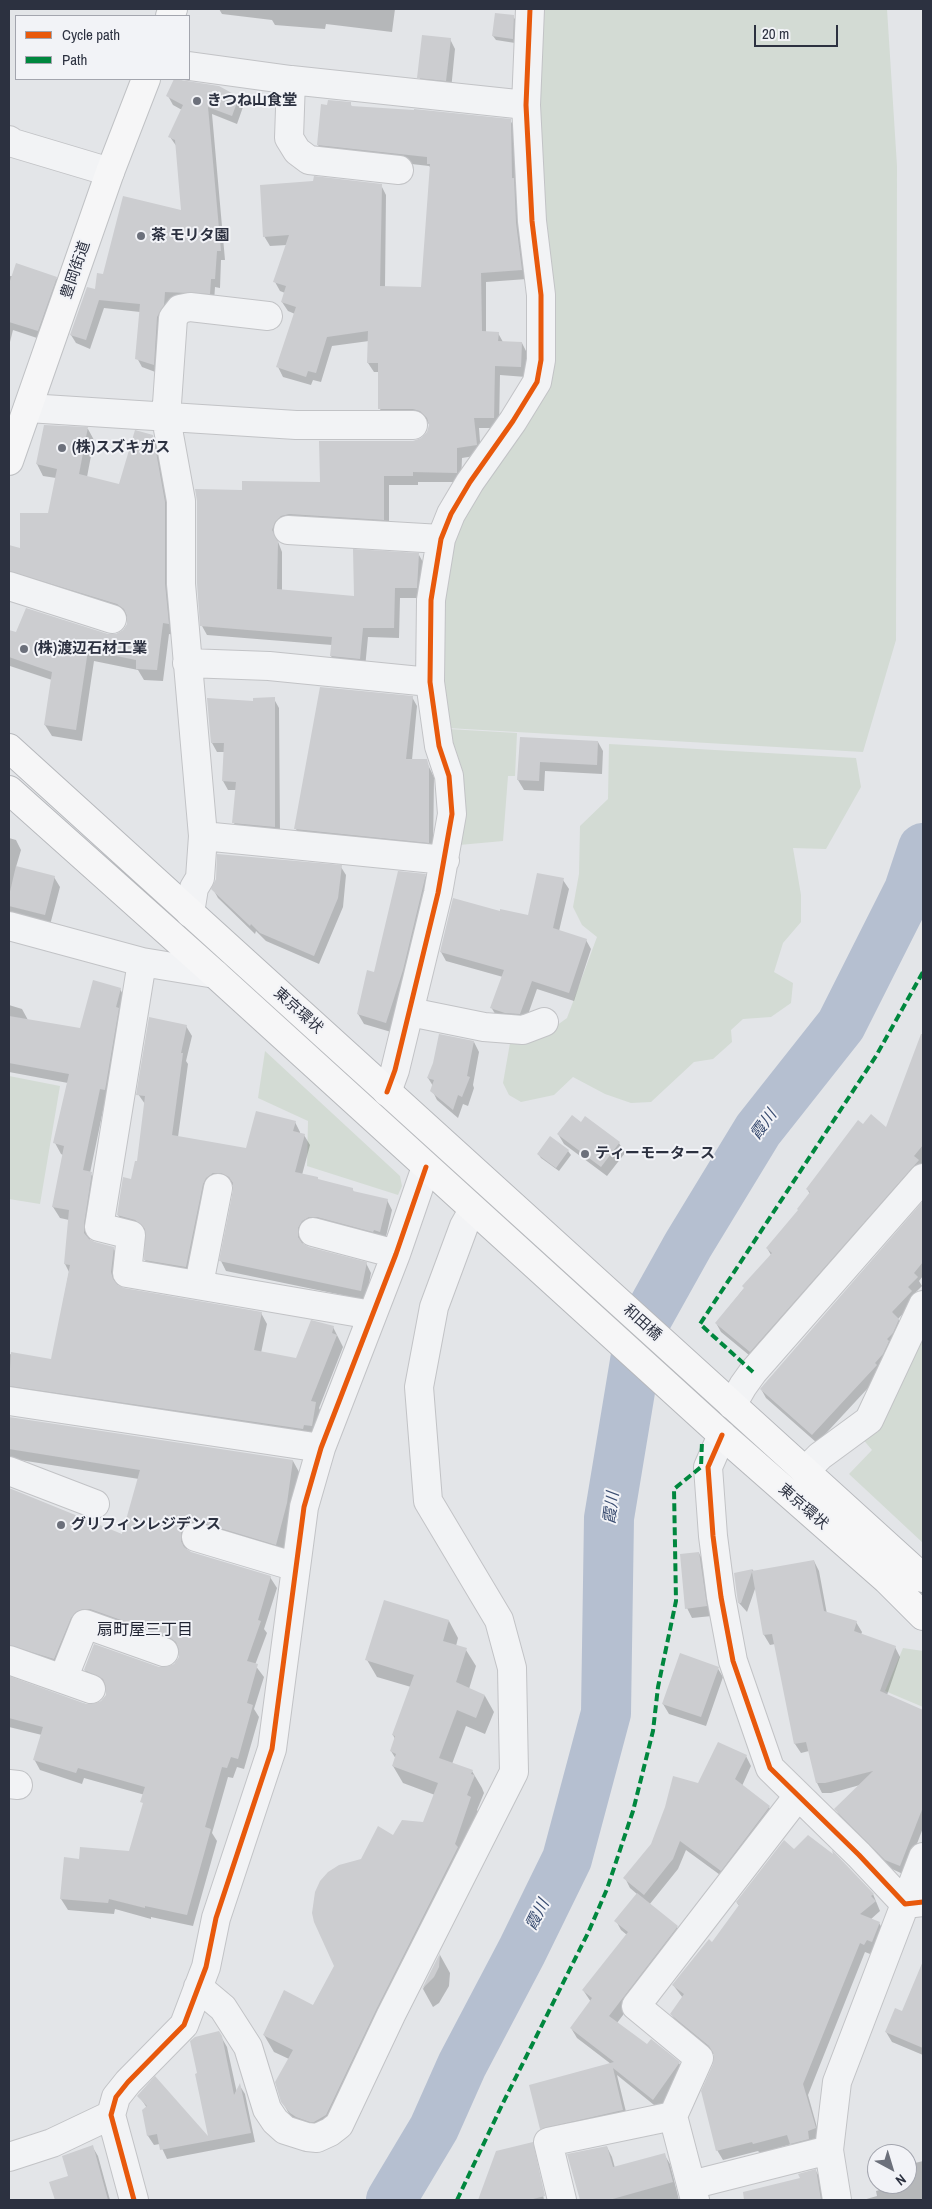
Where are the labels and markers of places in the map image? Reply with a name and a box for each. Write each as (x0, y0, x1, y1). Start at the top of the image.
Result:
place label: きつね山食堂 (207, 92, 297, 110)
marker: きつね山食堂 (191, 95, 203, 107)
place label: 茶 モリタ園 (151, 227, 229, 245)
marker: 茶 モリタ園 (135, 230, 147, 242)
place label: (株)スズキガス (72, 439, 170, 457)
marker: (株)スズキガス (56, 442, 68, 454)
place label: (株)渡辺石材工業 (34, 640, 147, 658)
marker: (株)渡辺石材工業 (18, 643, 30, 655)
place label: ティーモータース (595, 1145, 715, 1163)
marker: ティーモータース (579, 1148, 591, 1160)
place label: グリフィンレジデンス (71, 1516, 221, 1534)
marker: グリフィンレジデンス (55, 1519, 67, 1531)

